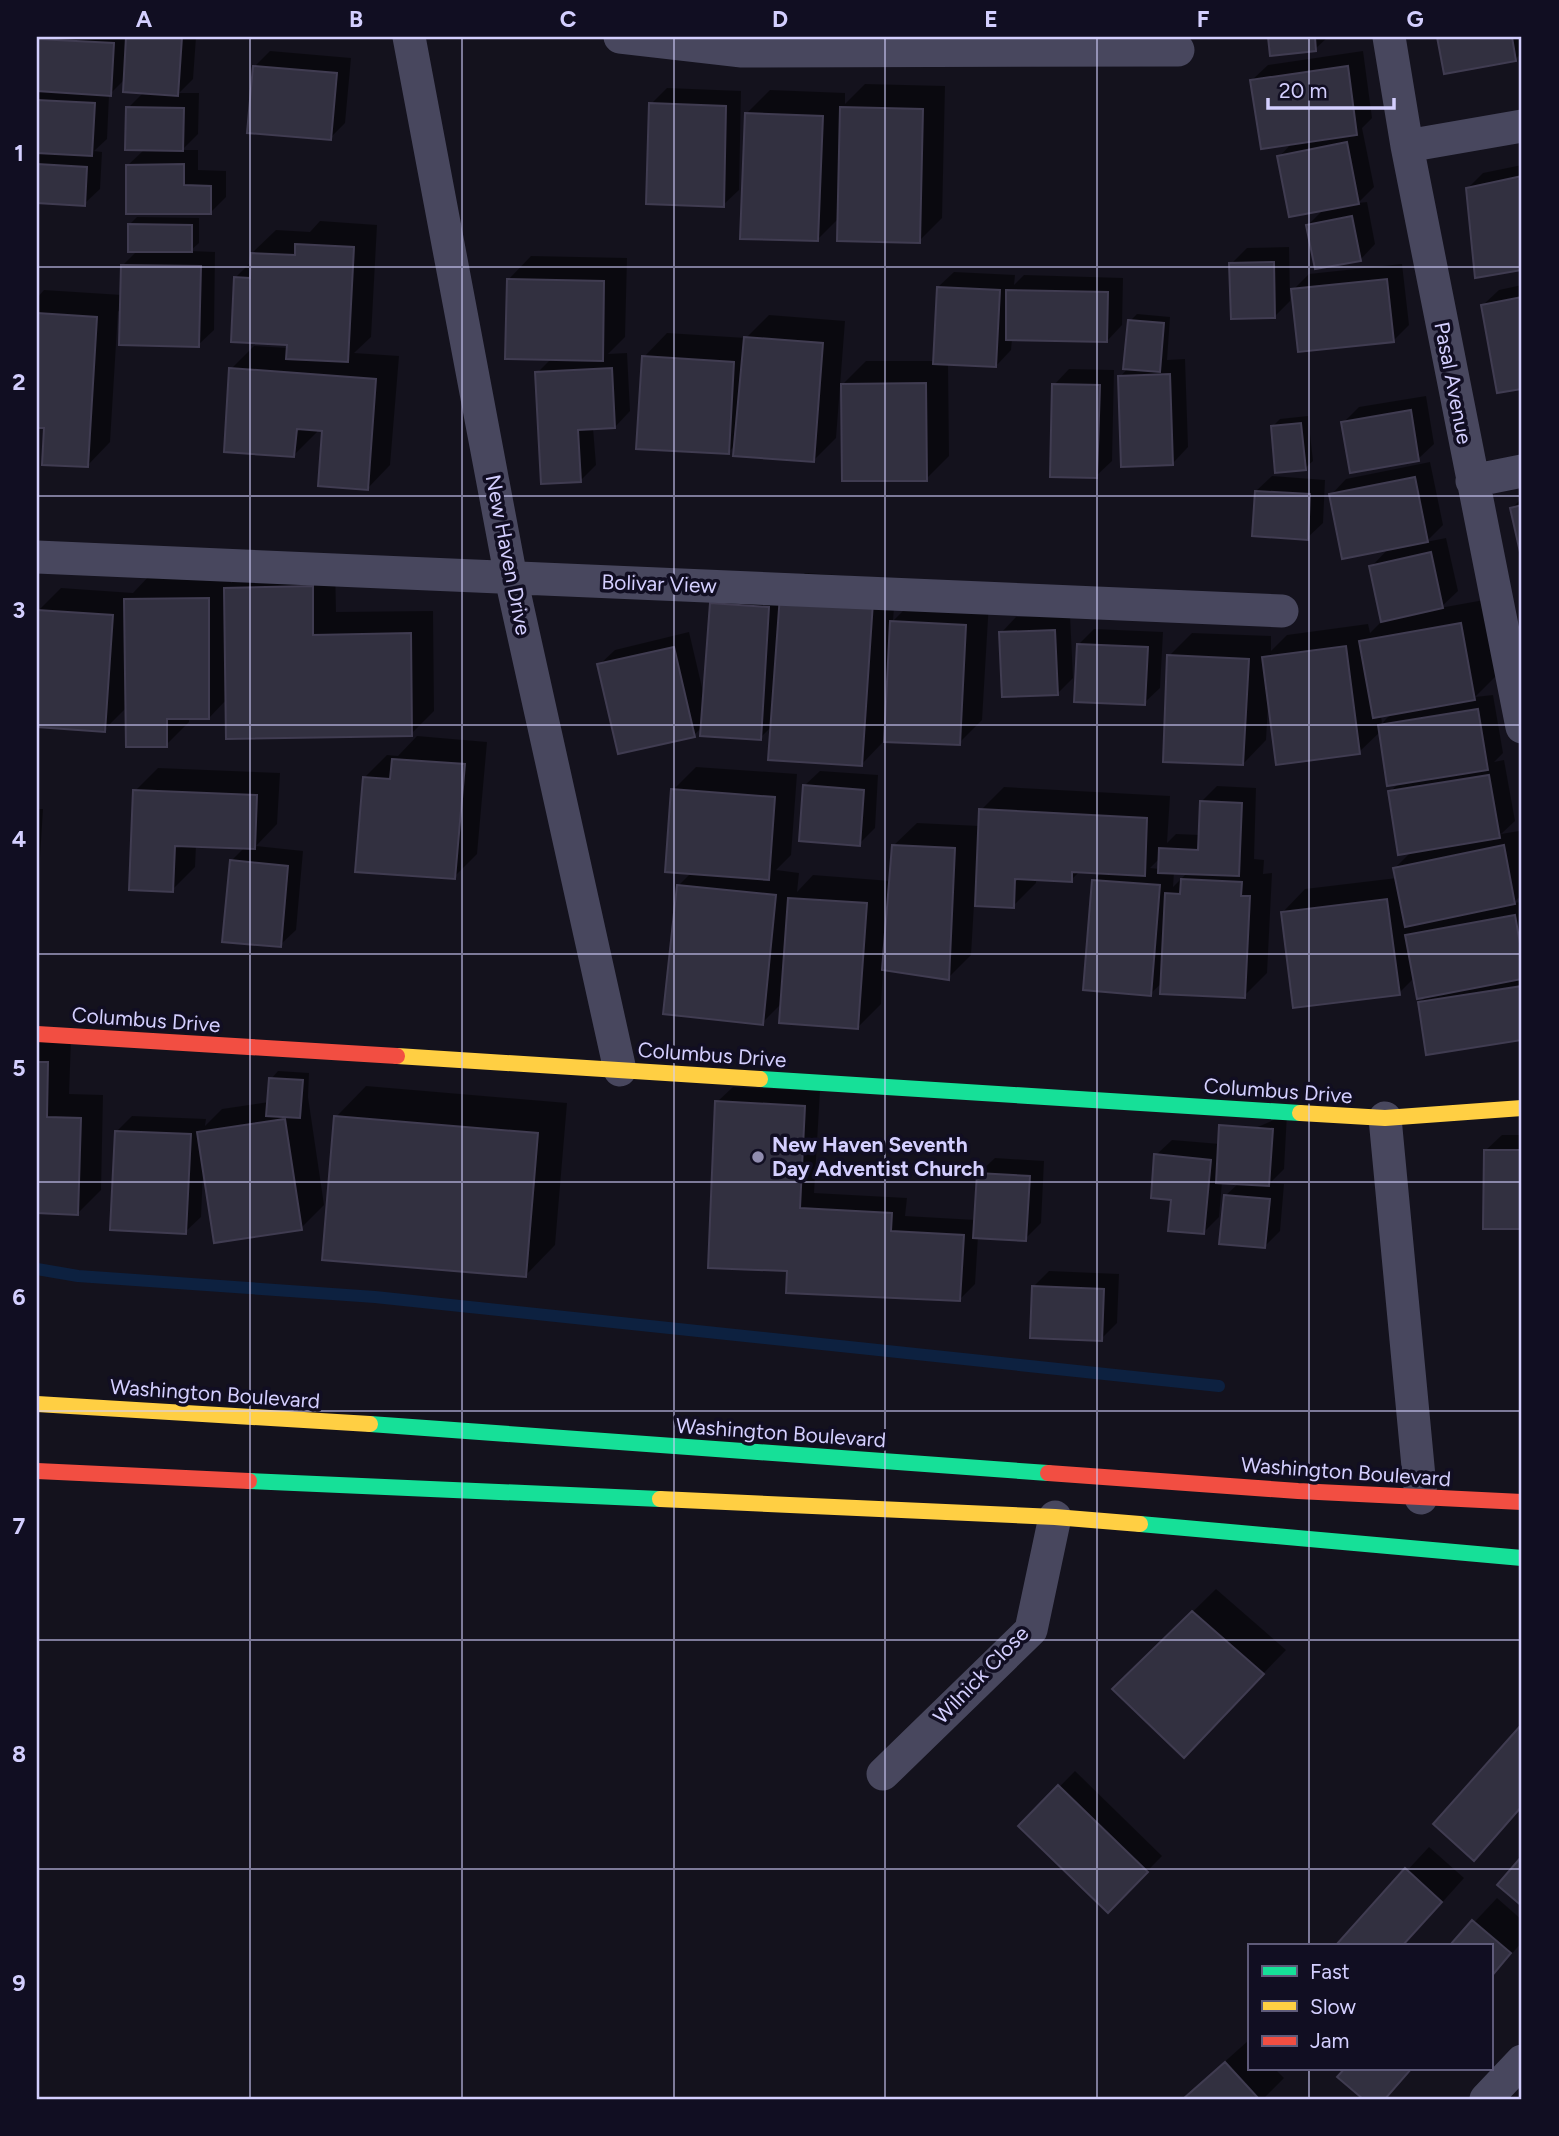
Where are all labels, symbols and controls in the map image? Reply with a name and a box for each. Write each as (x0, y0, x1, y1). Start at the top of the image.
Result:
text: A (136, 5, 153, 33)
text: B (349, 5, 363, 33)
text: C (560, 5, 577, 33)
text: D (772, 5, 788, 33)
text: E (984, 5, 998, 33)
text: F (1197, 5, 1210, 33)
text: G (1406, 5, 1424, 33)
scale bar (1268, 66, 1394, 110)
text: 20 m (1279, 78, 1327, 103)
text: 1 (14, 139, 24, 167)
street label: Pasal Avenue (1429, 320, 1478, 446)
text: 2 (12, 368, 26, 396)
street label: New Haven Drive (481, 473, 536, 637)
street label: Bolivar View (601, 569, 718, 598)
text: 3 (13, 596, 25, 624)
text: 4 (12, 825, 26, 853)
street label: Columbus Drive (71, 1002, 221, 1037)
street label: Columbus Drive (637, 1037, 787, 1072)
text: 5 (12, 1054, 26, 1082)
street label: Columbus Drive (1203, 1073, 1353, 1108)
place label: New Haven Seventh Day Adventist Church (772, 1132, 985, 1181)
marker: New Haven Seventh Day Adventist Church (750, 1149, 766, 1165)
text: 6 (12, 1283, 26, 1311)
street label: Washington Boulevard (109, 1374, 321, 1413)
street label: Washington Boulevard (675, 1413, 887, 1452)
street label: Washington Boulevard (1240, 1452, 1452, 1491)
text: 7 (13, 1512, 26, 1540)
street label: Wilnick Close (928, 1621, 1033, 1729)
text: 8 (12, 1740, 26, 1768)
legend (1248, 1944, 1492, 2070)
text: Fast (1310, 1959, 1350, 1984)
text: 9 (12, 1969, 26, 1997)
text: Slow (1310, 1994, 1356, 2019)
text: Jam (1310, 2028, 1349, 2053)

